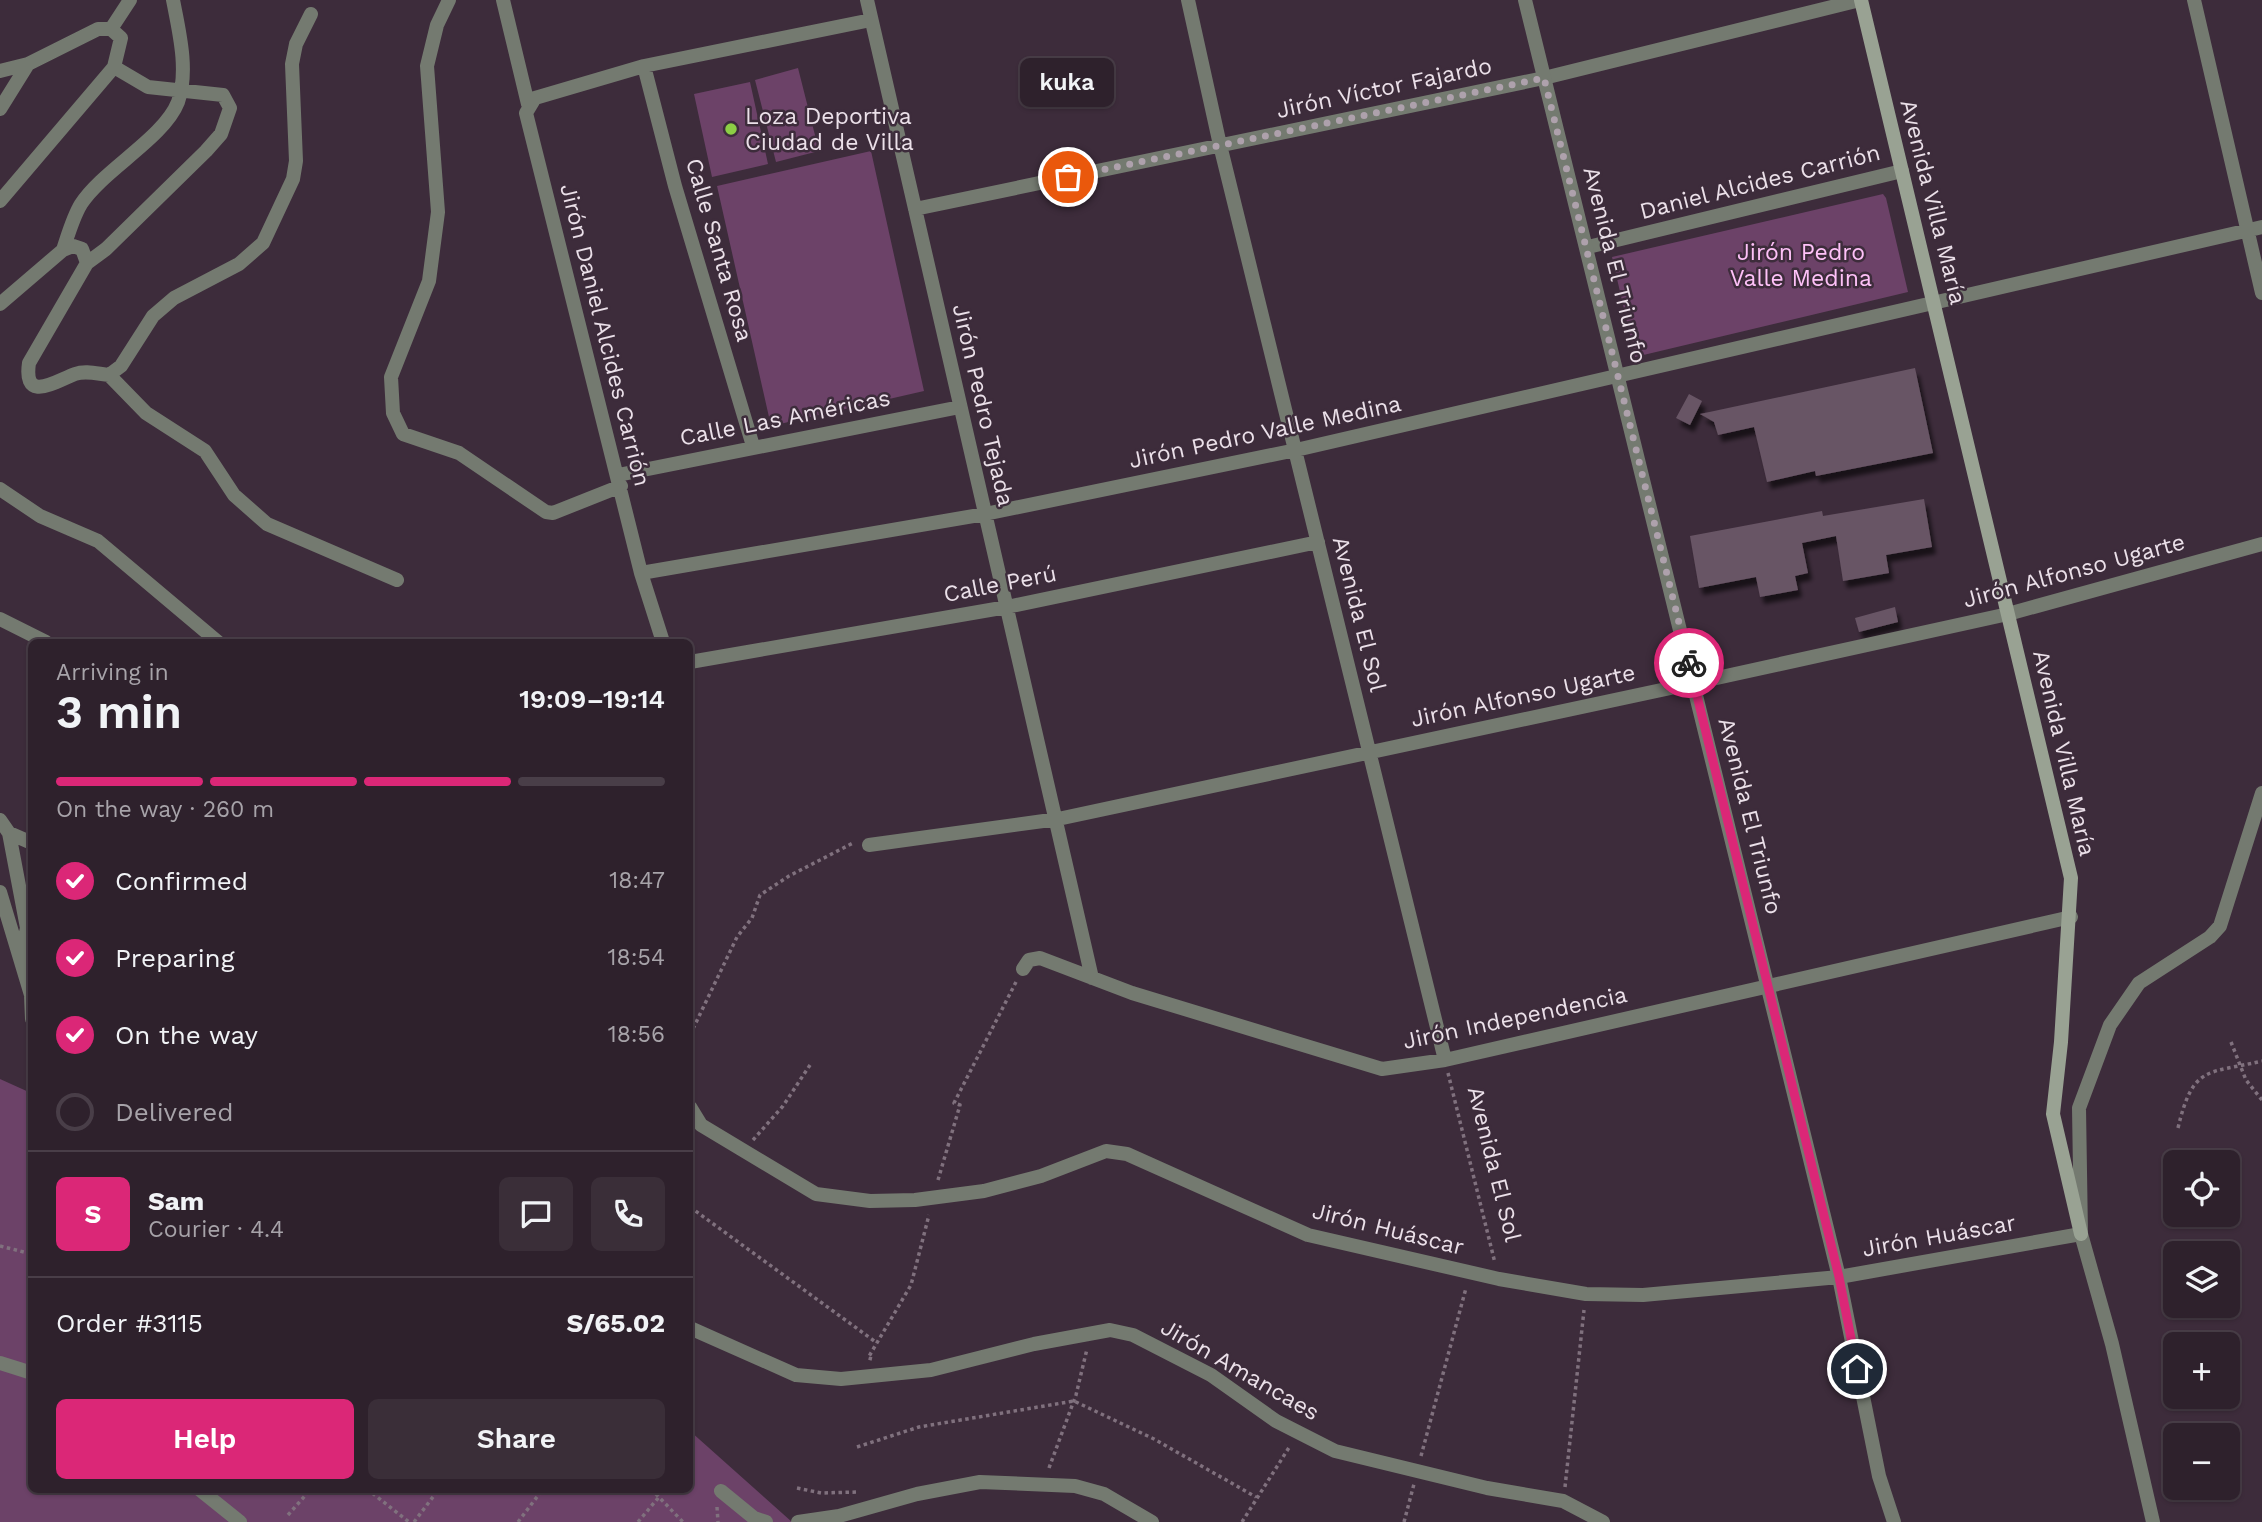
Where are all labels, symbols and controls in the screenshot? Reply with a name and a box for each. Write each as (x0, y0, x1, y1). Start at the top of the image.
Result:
street label: Jirón Víctor Fajardo (1274, 52, 1494, 124)
callout: kuka (1021, 58, 1115, 107)
text: kuka (1040, 69, 1094, 96)
street label: Avenida Villa María (1894, 97, 1972, 307)
place label: Loza Deportiva Ciudad de Villa (745, 103, 914, 156)
marker: Loza Deportiva Ciudad de Villa (723, 121, 739, 137)
street label: Daniel Alcides Carrión (1637, 139, 1883, 225)
pin (1038, 147, 1098, 207)
street label: Calle Santa Rosa (680, 155, 758, 345)
icon: bag (1049, 158, 1087, 196)
street label: Avenida El Triunfo (1578, 164, 1652, 366)
street label: Jirón Daniel Alcides Carrión (554, 181, 656, 489)
park label: Jirón Pedro Valle Medina (1730, 239, 1872, 292)
street label: Jirón Pedro Tejada (947, 301, 1019, 509)
street label: Calle Las Américas (678, 384, 892, 452)
street label: Jirón Pedro Valle Medina (1126, 390, 1404, 474)
street label: Jirón Alfonso Ugarte (1960, 528, 2188, 614)
street label: Avenida El Sol (1327, 534, 1391, 694)
street label: Calle Perú (941, 560, 1059, 608)
courier (1654, 628, 1724, 698)
icon: bike (1670, 644, 1708, 682)
street label: Avenida Villa María (2027, 647, 2101, 859)
text: Arriving in (56, 659, 169, 686)
street label: Jirón Alfonso Ugarte (1408, 659, 1638, 733)
text: 19:09–19:14 (519, 684, 665, 714)
text: 3 min (56, 685, 182, 739)
street label: Avenida El Triunfo (1713, 715, 1787, 917)
text: On the way · 260 m (56, 796, 274, 823)
icon: check (56, 862, 94, 900)
text: Confirmed (115, 866, 248, 896)
text: 18:47 (609, 867, 665, 894)
icon: check (56, 939, 94, 977)
text: Preparing (115, 943, 235, 973)
text: 18:54 (608, 944, 665, 971)
street label: Jirón Independencia (1400, 981, 1630, 1055)
icon: check (56, 1016, 94, 1054)
text: On the way (115, 1020, 258, 1050)
text: 18:56 (608, 1021, 665, 1048)
street label: Avenida El Sol (1462, 1084, 1526, 1244)
text: Delivered (115, 1097, 234, 1127)
map controls (2163, 1150, 2240, 1500)
button: locate (2163, 1150, 2240, 1227)
button: chat (499, 1177, 573, 1251)
button: phone (591, 1177, 665, 1251)
text: Sam (148, 1186, 204, 1216)
street label: Jirón Huáscar (1309, 1197, 1467, 1261)
text: S (85, 1199, 101, 1229)
street label: Jirón Huáscar (1860, 1209, 2018, 1263)
text: Courier · 4.4 (148, 1216, 284, 1243)
button: layers (2163, 1241, 2240, 1318)
text: Order #3115 (56, 1308, 203, 1338)
text: S/65.02 (566, 1308, 665, 1338)
street label: Jirón Amancaes (1156, 1314, 1324, 1426)
button: + (2163, 1332, 2240, 1409)
pin (1827, 1339, 1887, 1399)
icon: home (1838, 1350, 1876, 1388)
button: Help (56, 1399, 354, 1479)
button: Share (368, 1399, 665, 1479)
button: − (2163, 1423, 2240, 1500)

